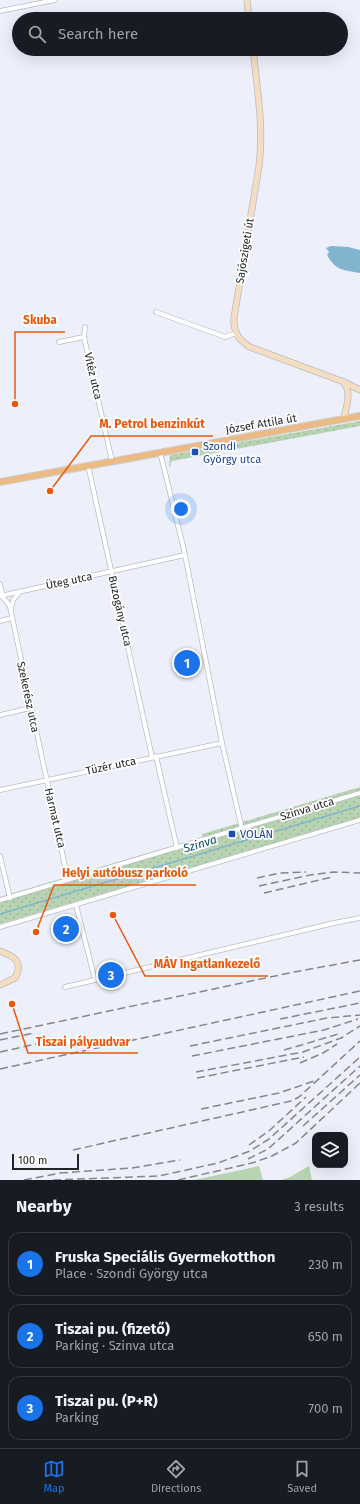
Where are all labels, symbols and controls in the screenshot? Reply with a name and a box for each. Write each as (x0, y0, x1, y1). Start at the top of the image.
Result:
search box (12, 12, 348, 56)
icon: search (26, 23, 48, 45)
text: Search here (58, 25, 138, 43)
street label: Sajószigeti út (233, 217, 257, 285)
callout: Skuba (15, 308, 65, 332)
text: Skuba (23, 313, 57, 327)
street label: Vitéz utca (81, 351, 105, 401)
street label: József Attila út (224, 411, 298, 437)
callout: M. Petrol benzinkút (91, 412, 213, 436)
text: M. Petrol benzinkút (99, 417, 205, 431)
place label: Szondi György utca (203, 440, 261, 466)
marker: Szondi György utca (190, 447, 200, 457)
your location (171, 499, 191, 519)
street label: Üteg utca (44, 569, 93, 592)
street label: Buzogány utca (106, 575, 134, 647)
pin: 1 (174, 648, 200, 678)
street label: Szekerész utca (14, 660, 42, 734)
street label: Tüzér utca (85, 754, 137, 778)
street label: Harmat utca (42, 787, 68, 849)
street label: Szinva utca (278, 795, 336, 823)
place label: VOLÁN (240, 827, 273, 841)
marker: VOLÁN (227, 829, 237, 839)
water label: Szinva (181, 832, 219, 856)
callout: Helyi autóbusz parkoló (54, 861, 196, 885)
text: Helyi autóbusz parkoló (62, 866, 188, 880)
pin: 2 (53, 914, 79, 944)
callout: MÁV Ingatlankezelő (145, 952, 268, 976)
text: MÁV Ingatlankezelő (154, 955, 260, 971)
pin: 3 (98, 960, 124, 990)
callout: Tiszai pályaudvar (28, 1029, 138, 1053)
text: Tiszai pályaudvar (36, 1035, 130, 1049)
map controls (312, 1132, 348, 1168)
button: layers (312, 1132, 348, 1168)
scale bar (12, 1152, 79, 1171)
text: 100 m (18, 1154, 47, 1167)
text: Nearby (16, 1196, 71, 1217)
text: 3 results (294, 1199, 344, 1214)
text: Fruska Speciális Gyermekotthon (55, 1248, 275, 1266)
text: 1 (27, 1257, 33, 1272)
text: 230 m (308, 1257, 343, 1272)
text: Place · Szondi György utca (55, 1266, 208, 1281)
text: Tiszai pu. (fizető) (55, 1320, 170, 1338)
text: 2 (27, 1329, 33, 1344)
text: 650 m (308, 1329, 343, 1344)
text: Parking · Szinva utca (55, 1338, 174, 1353)
text: Tiszai pu. (P+R) (55, 1392, 158, 1410)
text: 3 (27, 1401, 33, 1416)
text: 700 m (308, 1401, 343, 1416)
text: Parking (55, 1410, 99, 1425)
tab: Map (43, 1458, 65, 1495)
tab: Directions (151, 1458, 201, 1495)
tab: Saved (287, 1458, 317, 1495)

